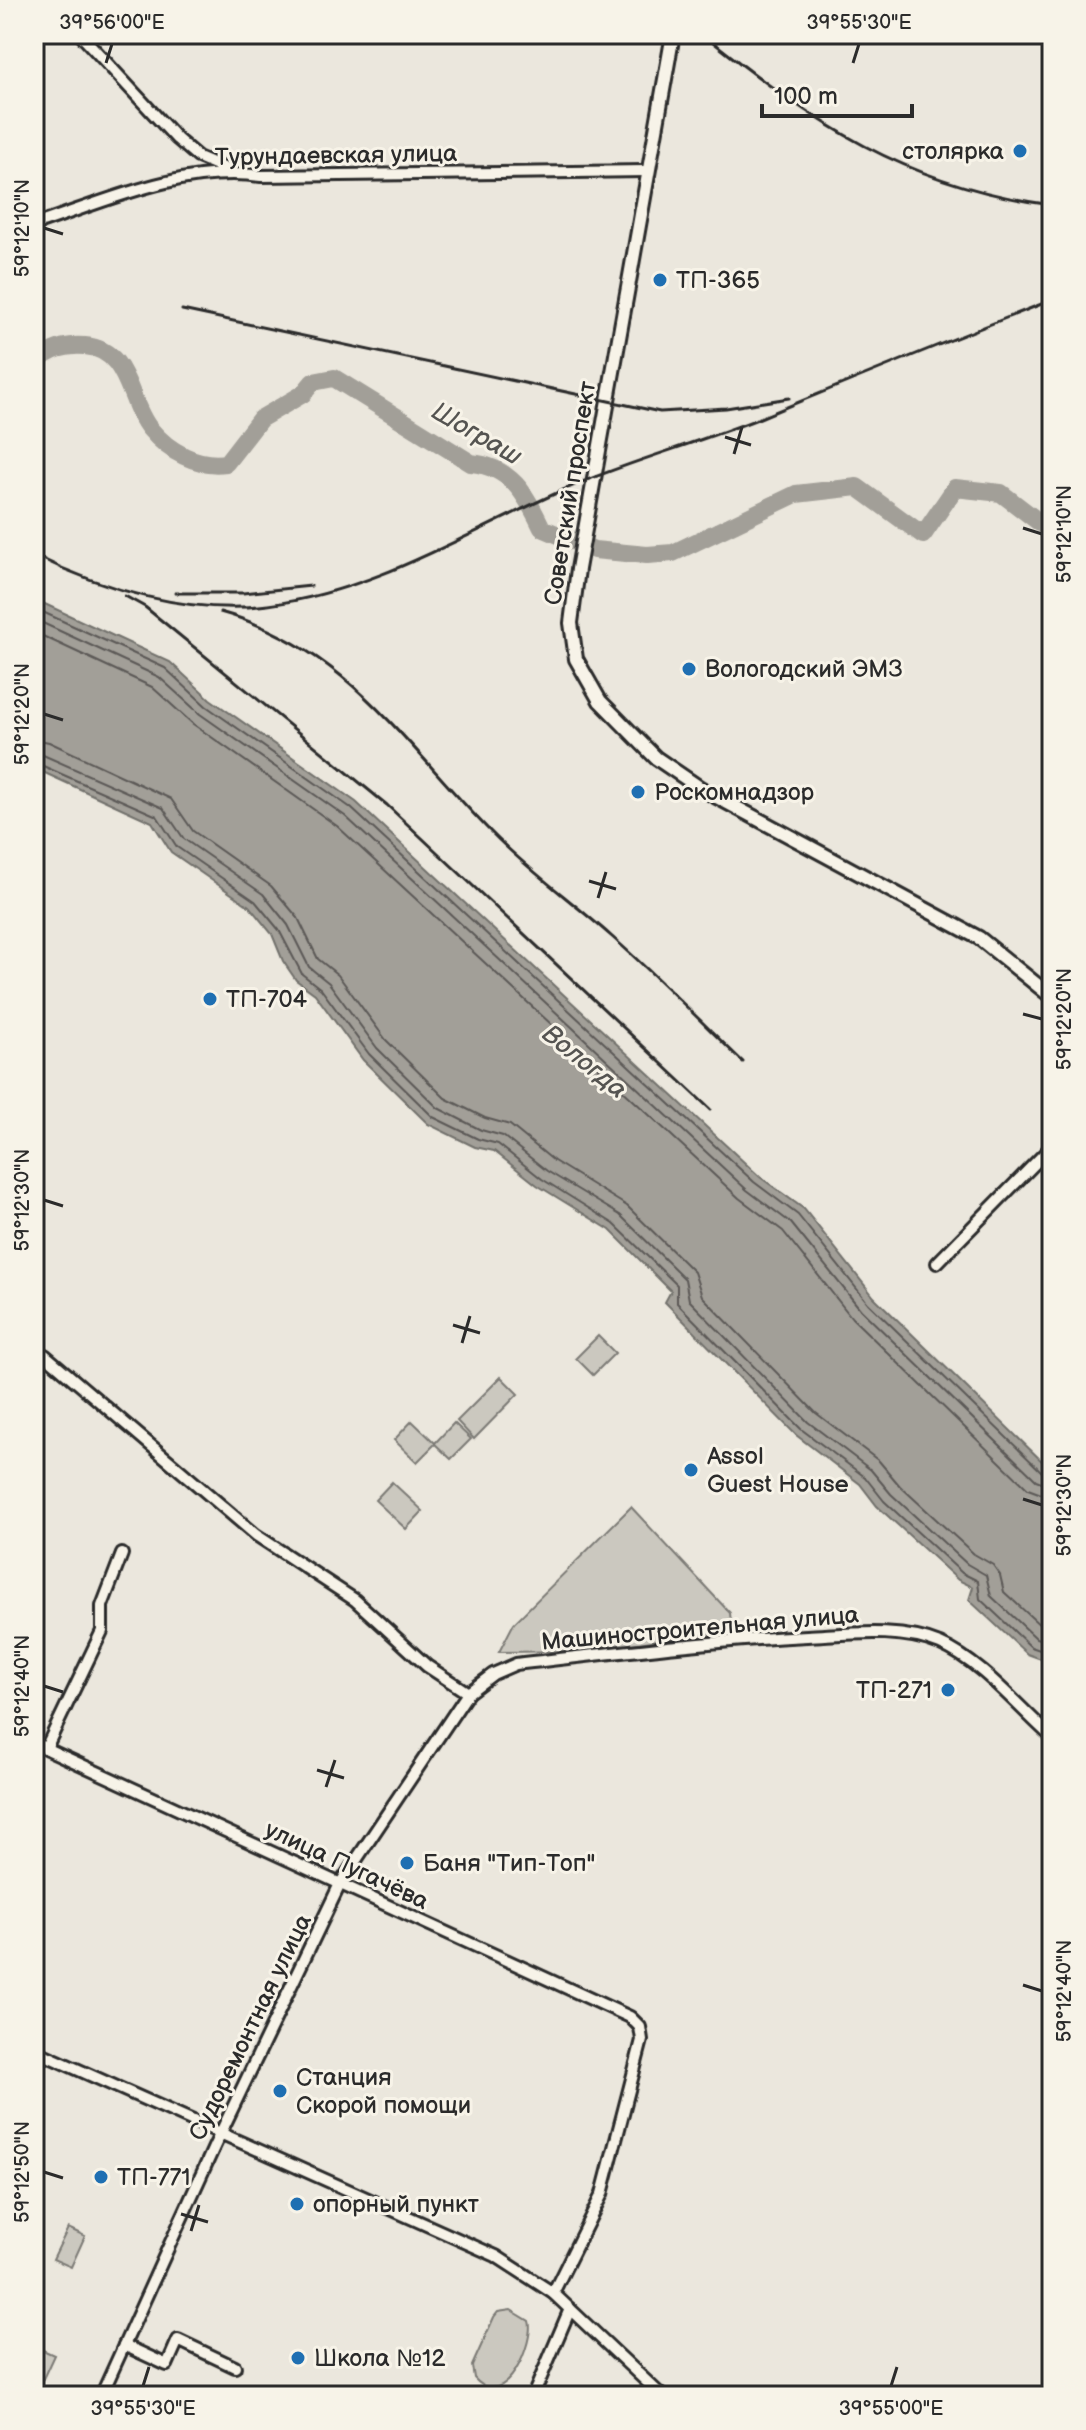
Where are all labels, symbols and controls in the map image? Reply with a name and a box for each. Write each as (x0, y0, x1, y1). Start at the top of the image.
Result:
text: 39°56'00"E (59, 11, 165, 35)
text: 39°55'30"E (806, 11, 912, 35)
scale bar (762, 68, 912, 118)
text: 100 m (774, 82, 838, 111)
place label: столярка (902, 137, 1004, 166)
street label: Турундаевская улица (215, 139, 457, 172)
marker: столярка (1011, 142, 1029, 160)
text: 59°12'10"N (11, 179, 35, 277)
place label: ТП-365 (676, 266, 760, 295)
marker: ТП-365 (651, 271, 669, 289)
street label: Советский проспект (538, 379, 603, 607)
water label: Шограш (426, 396, 527, 472)
text: 59°12'10"N (1053, 485, 1077, 583)
place label: Вологодский ЭМЗ (705, 655, 902, 684)
marker: Вологодский ЭМЗ (680, 660, 698, 678)
text: 59°12'20"N (11, 663, 35, 765)
place label: Роскомнадзор (654, 778, 815, 807)
marker: Роскомнадзор (629, 783, 647, 801)
text: 59°12'20"N (1053, 968, 1077, 1070)
place label: ТП-704 (226, 985, 308, 1014)
marker: ТП-704 (201, 990, 219, 1008)
water label: Вологда (535, 1019, 633, 1106)
text: 59°12'30"N (11, 1149, 35, 1251)
place label: Assol Guest House (707, 1442, 849, 1499)
text: 59°12'30"N (1053, 1454, 1077, 1556)
marker: Assol Guest House (682, 1461, 700, 1479)
street label: Машиностроительная улица (540, 1600, 860, 1657)
text: 59°12'40"N (11, 1635, 35, 1737)
place label: ТП-271 (856, 1676, 932, 1705)
marker: ТП-271 (939, 1681, 957, 1699)
street label: улица Пугачёва (260, 1815, 433, 1916)
place label: Баня "Тип-Топ" (423, 1849, 596, 1878)
marker: Баня "Тип-Топ" (398, 1854, 416, 1872)
street label: Судоремонтная улица (183, 1909, 318, 2145)
text: 59°12'40"N (1053, 1940, 1077, 2042)
place label: Станция Скорой помощи (296, 2063, 471, 2120)
marker: Станция Скорой помощи (271, 2082, 289, 2100)
text: 59°12'50"N (11, 2121, 35, 2223)
place label: ТП-771 (117, 2163, 191, 2192)
marker: ТП-771 (92, 2168, 110, 2186)
place label: опорный пункт (313, 2190, 479, 2219)
marker: опорный пункт (288, 2195, 306, 2213)
place label: Школа №12 (314, 2344, 445, 2373)
marker: Школа №12 (289, 2349, 307, 2367)
text: 39°55'30"E (90, 2397, 196, 2421)
text: 39°55'00"E (839, 2397, 943, 2421)

